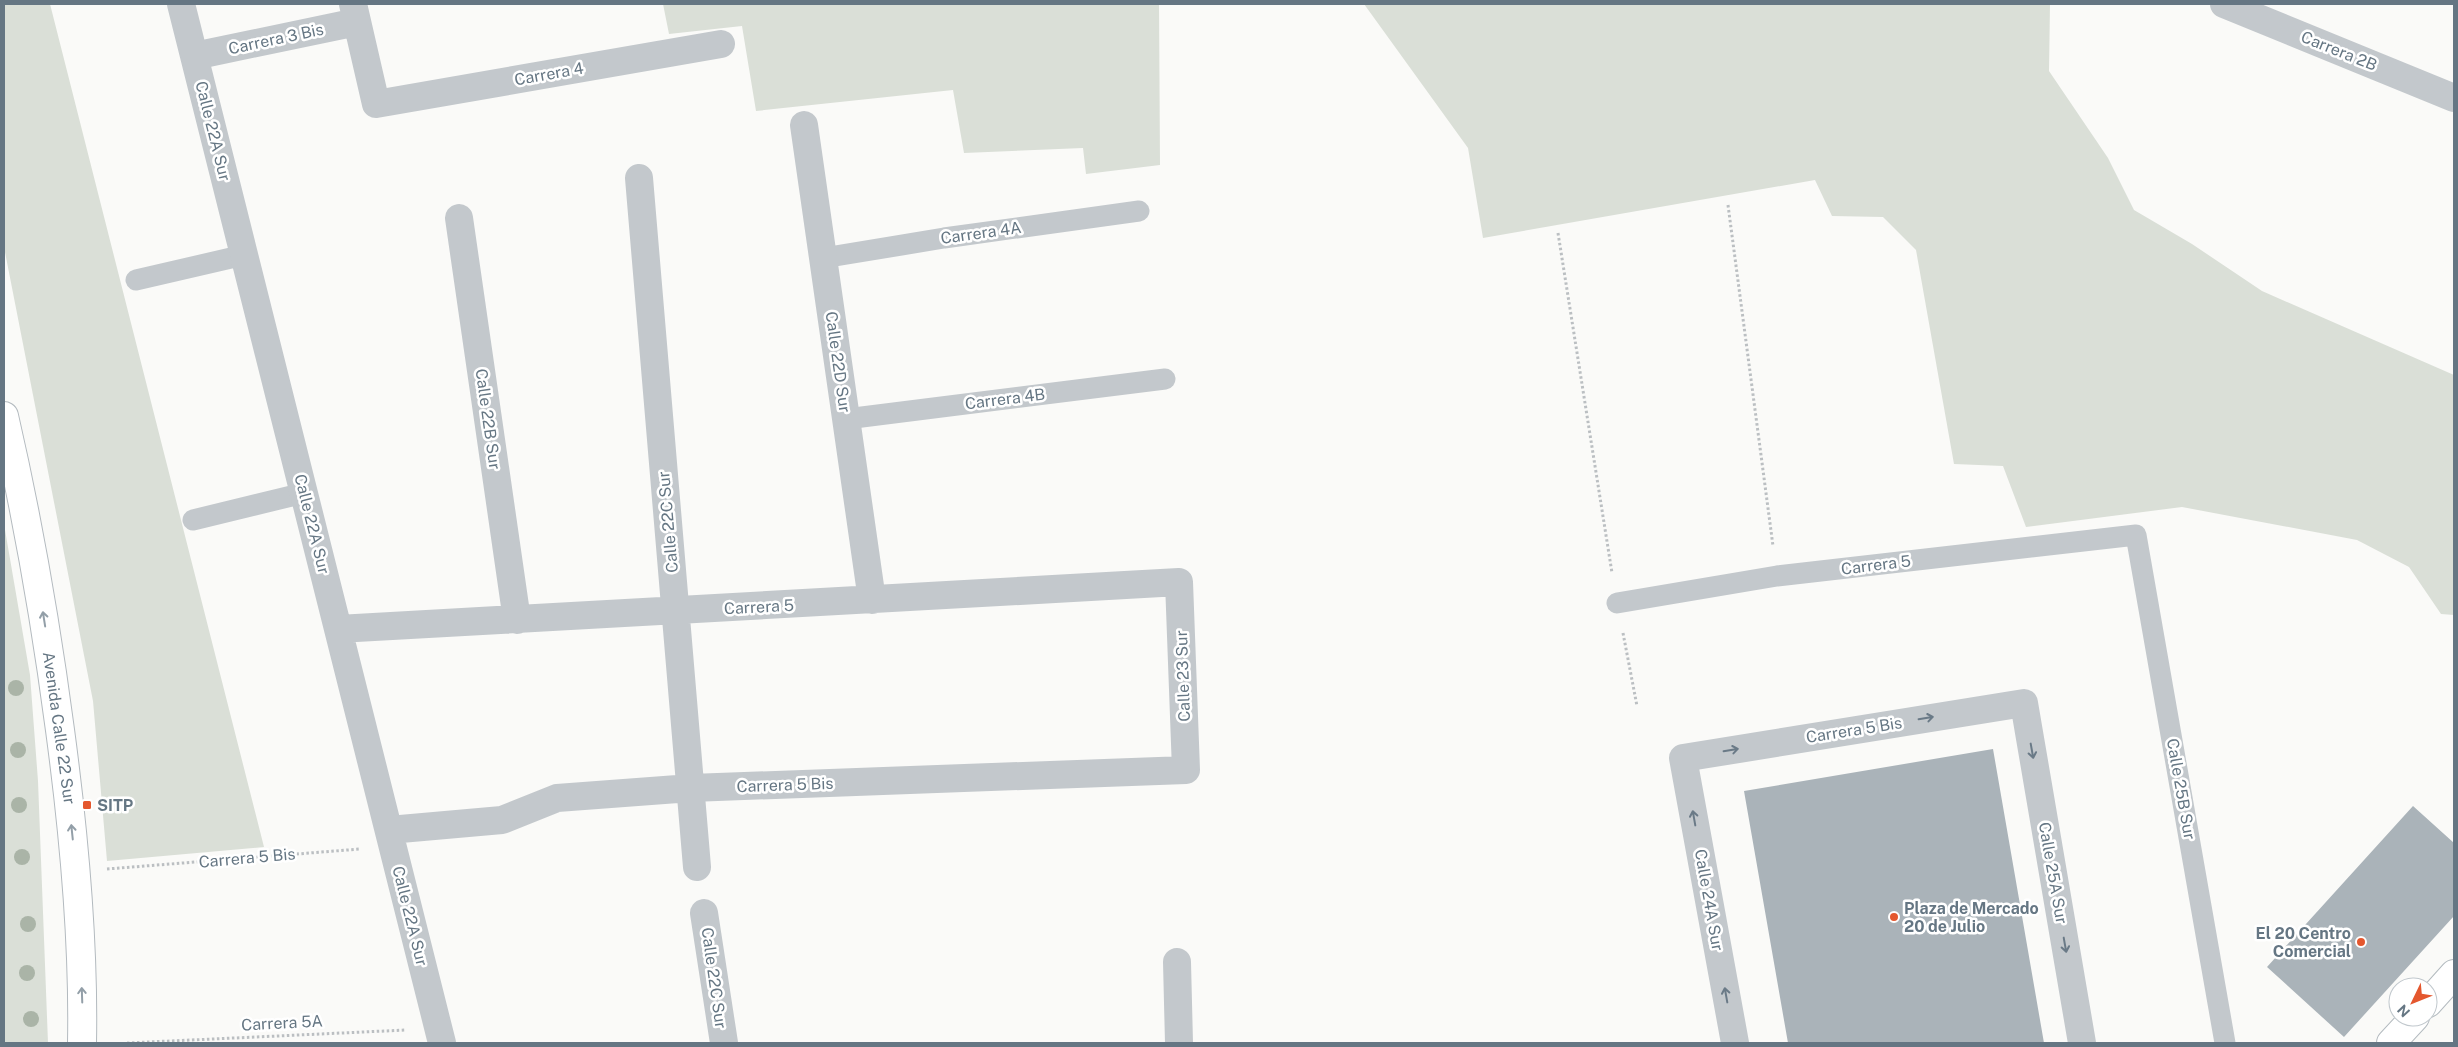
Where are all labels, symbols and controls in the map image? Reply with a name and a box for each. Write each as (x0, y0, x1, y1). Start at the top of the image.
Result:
street label: Carrera 3 Bis (227, 20, 325, 58)
street label: Carrera 2B (2298, 27, 2380, 75)
street label: Carrera 4 (513, 59, 585, 89)
street label: Calle 22A Sur (191, 79, 235, 183)
street label: Carrera 4A (939, 218, 1023, 248)
street label: Calle 22D Sur (821, 310, 855, 414)
street label: Calle 22B Sur (472, 367, 504, 471)
street label: Carrera 4B (964, 385, 1046, 413)
street label: Calle 22C Sur (654, 470, 682, 574)
street label: Calle 22A Sur (290, 472, 334, 576)
street label: Carrera 5 (1840, 551, 1912, 579)
street label: Carrera 5 (723, 596, 795, 618)
one-way arrow (39, 612, 49, 628)
street label: Calle 23 Sur (1172, 630, 1194, 722)
street label: Avenida Calle 22 Sur (39, 651, 79, 805)
street label: Carrera 5 Bis (1805, 713, 1903, 747)
one-way arrow (1918, 713, 1934, 723)
street label: Calle 25B Sur (2163, 737, 2199, 841)
one-way arrow (2028, 742, 2038, 758)
one-way arrow (1723, 744, 1739, 754)
street label: Carrera 5 Bis (736, 774, 834, 796)
place label: SITP (97, 796, 133, 815)
marker: SITP (81, 799, 93, 811)
one-way arrow (1688, 811, 1698, 827)
street label: Calle 25A Sur (2035, 821, 2071, 925)
one-way arrow (68, 825, 77, 841)
street label: Carrera 5 Bis (198, 844, 296, 872)
street label: Calle 24A Sur (1691, 848, 1727, 952)
street label: Calle 22A Sur (388, 864, 432, 968)
place label: Plaza de Mercado 20 de Julio (1904, 899, 2039, 936)
marker: Plaza de Mercado 20 de Julio (1888, 911, 1900, 923)
place label: El 20 Centro Comercial (2256, 924, 2351, 961)
street label: Calle 22C Sur (697, 926, 731, 1030)
marker: El 20 Centro Comercial (2355, 936, 2367, 948)
one-way arrow (2061, 937, 2071, 953)
north arrow (2388, 977, 2438, 1027)
one-way arrow (78, 987, 87, 1003)
one-way arrow (1721, 988, 1730, 1004)
text: N (2394, 1001, 2413, 1020)
street label: Carrera 5A (241, 1011, 323, 1035)

